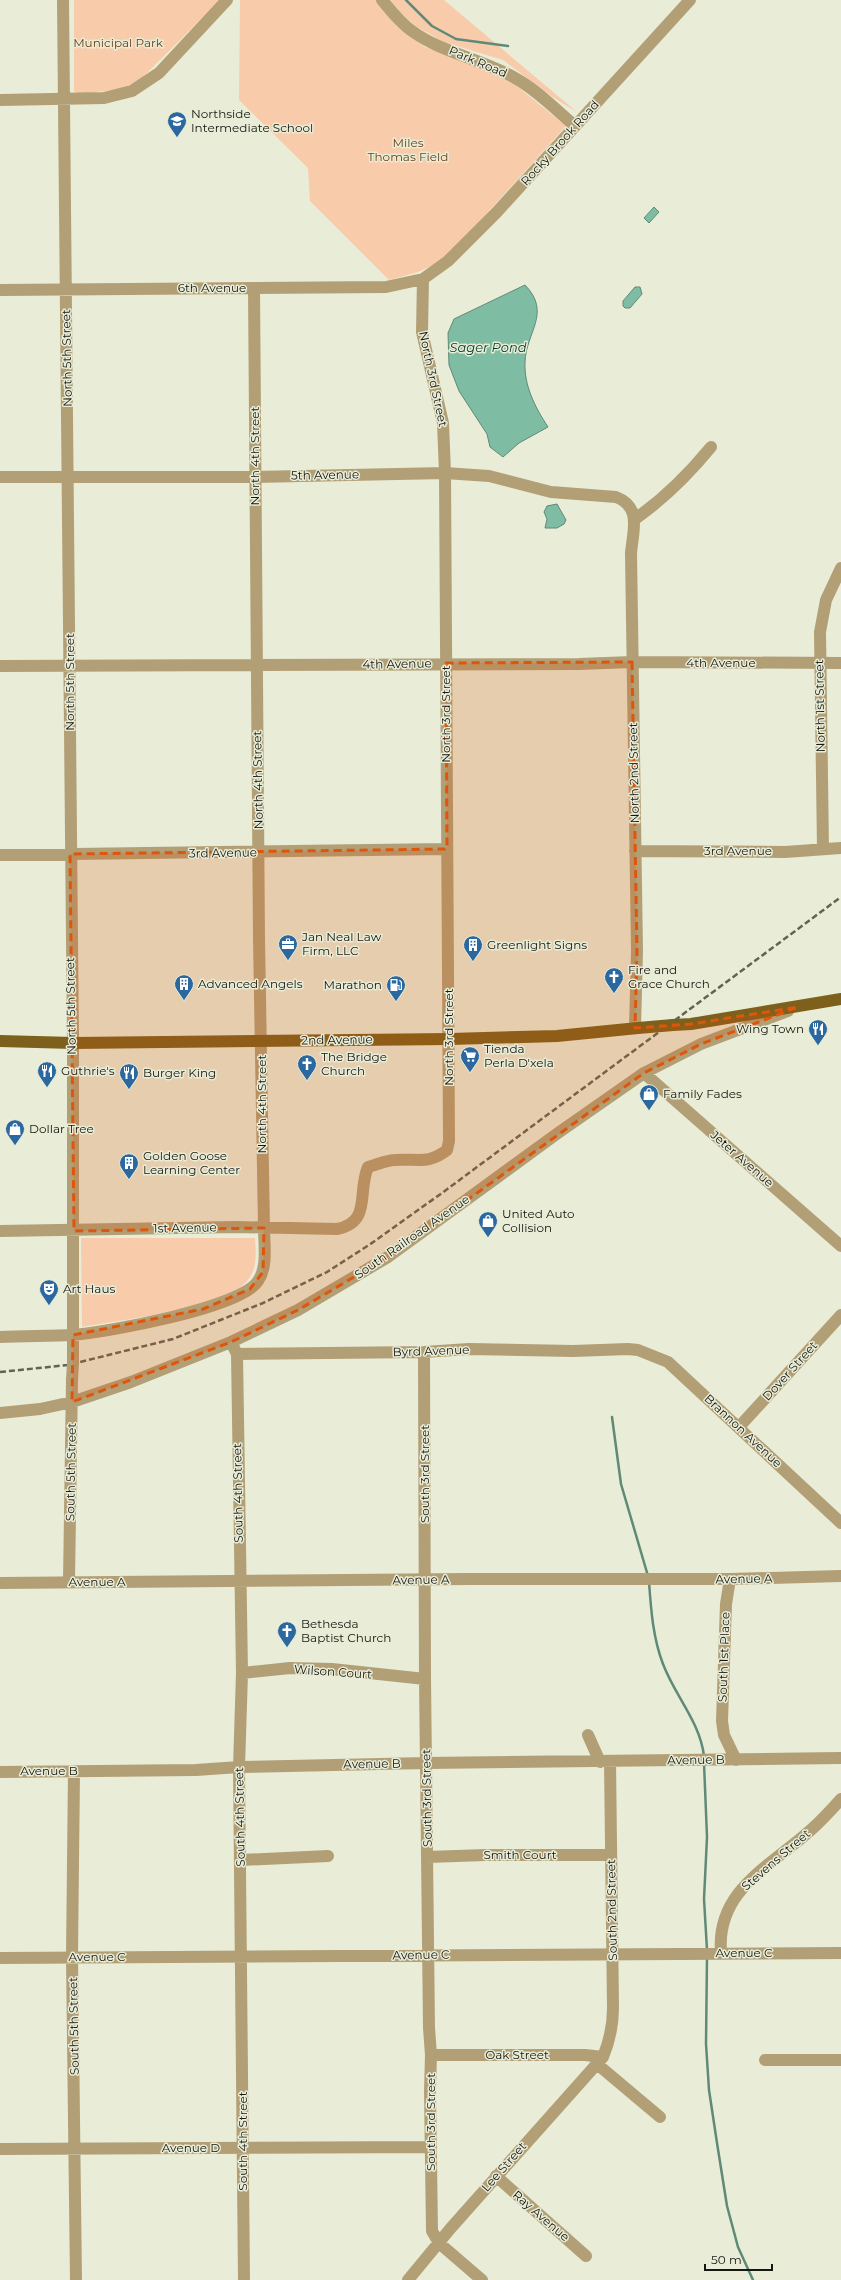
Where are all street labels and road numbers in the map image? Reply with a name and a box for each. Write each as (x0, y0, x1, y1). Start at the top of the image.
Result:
street label: Park Road (447, 43, 510, 81)
street label: Rocky Brook Road (517, 97, 602, 188)
street label: 6th Avenue (178, 280, 246, 295)
street label: North 5th Street (58, 309, 75, 407)
street label: North 3rd Street (416, 330, 451, 428)
street label: North 4th Street (247, 407, 262, 505)
street label: 5th Avenue (291, 466, 359, 483)
street label: North 5th Street (62, 633, 77, 731)
street label: 4th Avenue (362, 655, 432, 672)
street label: 4th Avenue (686, 655, 756, 670)
street label: North 1st Street (811, 659, 828, 753)
street label: North 3rd Street (438, 665, 453, 763)
street label: North 2nd Street (625, 722, 642, 824)
street label: North 4th Street (249, 730, 266, 830)
street label: 3rd Avenue (704, 843, 772, 858)
street label: 3rd Avenue (189, 844, 257, 861)
street label: North 5th Street (62, 957, 79, 1055)
street label: North 3rd Street (441, 988, 456, 1086)
street label: 2nd Avenue (301, 1031, 373, 1048)
street label: North 4th Street (254, 1055, 269, 1153)
street label: Jeter Avenue (707, 1127, 777, 1190)
street label: South Railroad Avenue (351, 1191, 472, 1282)
street label: 1st Avenue (153, 1219, 217, 1236)
street label: Dover Street (759, 1338, 820, 1404)
street label: Byrd Avenue (392, 1342, 470, 1359)
street label: Brannon Avenue (701, 1391, 785, 1470)
street label: South 5th Street (62, 1423, 79, 1521)
street label: South 3rd Street (417, 1425, 432, 1523)
street label: South 4th Street (229, 1443, 246, 1543)
street label: Avenue A (715, 1570, 773, 1586)
street label: Avenue A (392, 1571, 450, 1587)
street label: Avenue A (68, 1574, 126, 1589)
street label: South 1st Place (714, 1612, 733, 1702)
street label: Wilson Court (294, 1661, 373, 1682)
street label: South 3rd Street (418, 1749, 435, 1847)
street label: Avenue B (667, 1751, 725, 1768)
street label: Avenue B (343, 1755, 401, 1772)
street label: Avenue B (20, 1763, 78, 1778)
street label: South 4th Street (231, 1767, 248, 1867)
street label: Stevens Street (738, 1826, 813, 1894)
street label: Smith Court (483, 1847, 557, 1862)
street label: South 2nd Street (603, 1859, 620, 1961)
street label: Avenue C (716, 1945, 773, 1960)
street label: Avenue C (392, 1946, 450, 1962)
street label: Avenue C (69, 1949, 126, 1964)
street label: South 5th Street (65, 1977, 82, 2075)
street label: Oak Street (485, 2047, 549, 2062)
street label: South 3rd Street (423, 2073, 438, 2171)
street label: South 4th Street (235, 2091, 250, 2191)
street label: Lee Street (478, 2139, 529, 2195)
street label: Avenue D (162, 2140, 220, 2155)
street label: Ray Avenue (510, 2187, 573, 2244)

